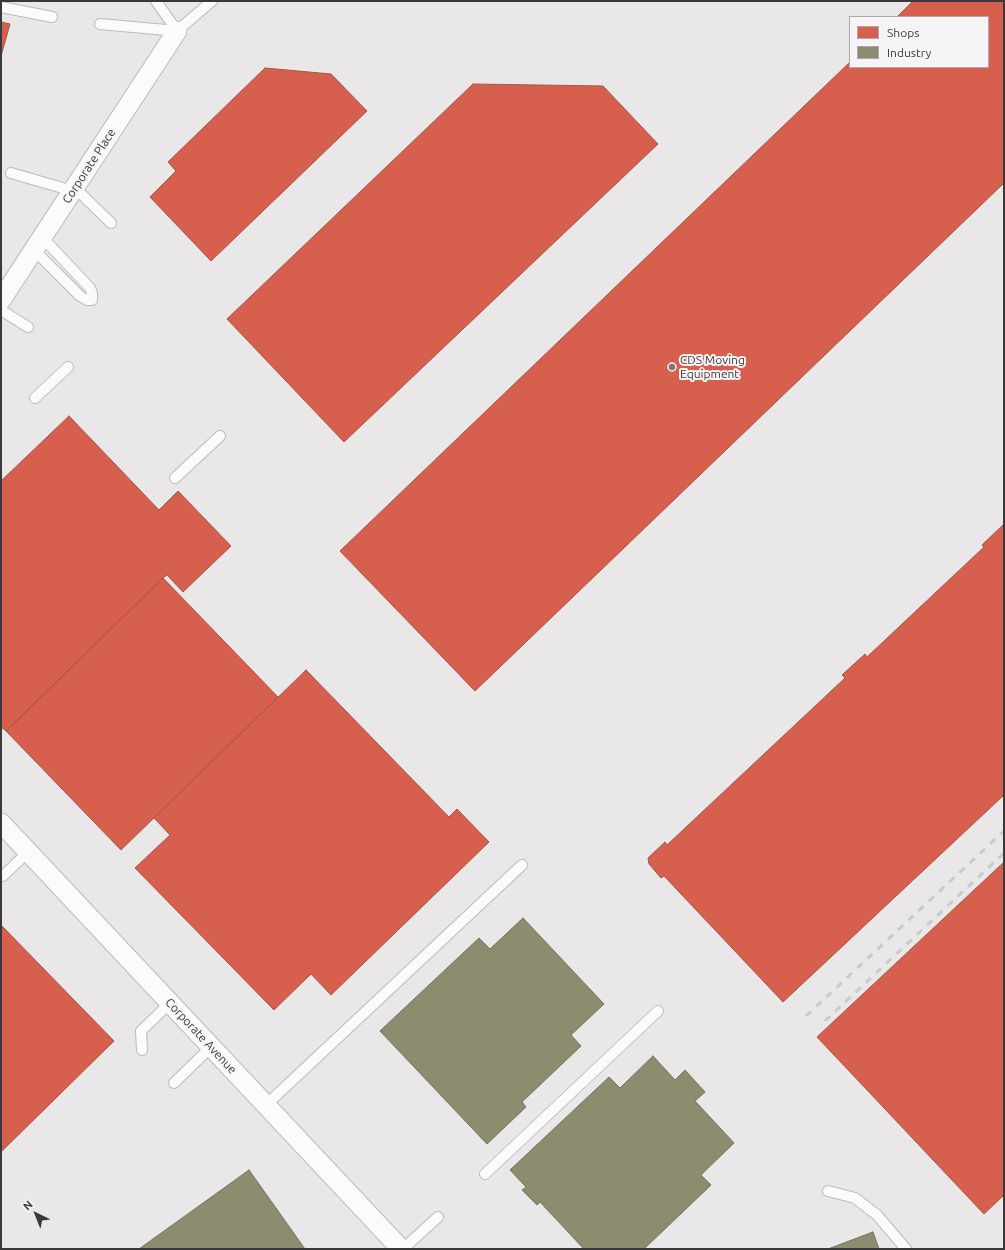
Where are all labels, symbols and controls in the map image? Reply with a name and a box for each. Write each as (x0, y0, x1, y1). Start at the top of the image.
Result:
legend (849, 16, 989, 68)
text: Shops (887, 26, 919, 39)
text: Industry (887, 46, 931, 59)
street label: Corporate Place (59, 126, 119, 206)
place label: CDS Moving Equipment (680, 353, 745, 381)
marker: CDS Moving Equipment (667, 362, 677, 372)
street label: Corporate Avenue (162, 995, 240, 1077)
north arrow (16, 1194, 56, 1234)
text: N (21, 1198, 35, 1212)

